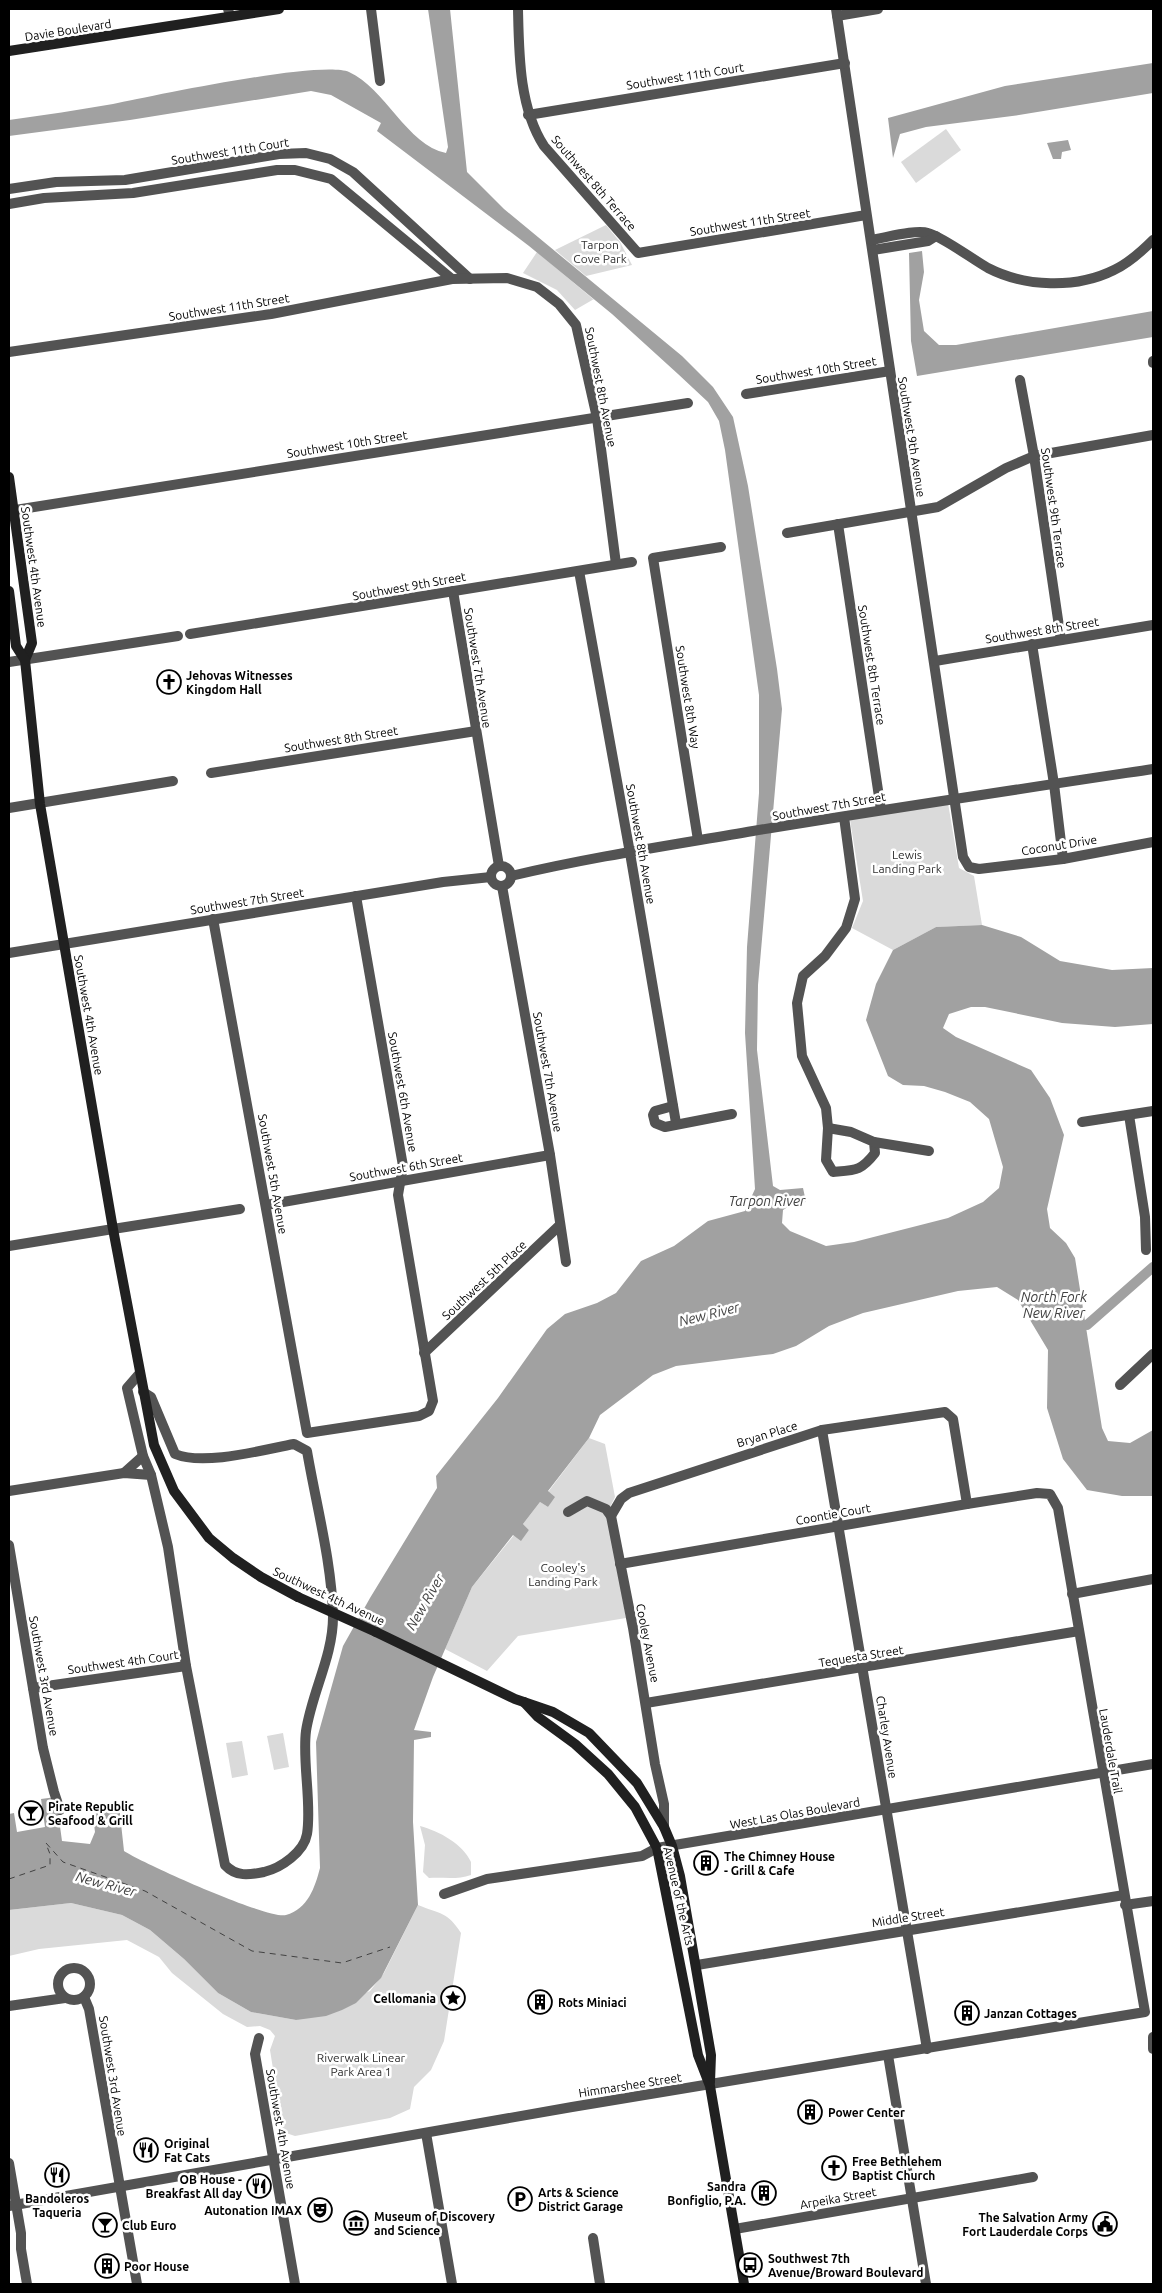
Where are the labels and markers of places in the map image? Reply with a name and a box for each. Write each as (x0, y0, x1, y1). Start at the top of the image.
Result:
church icon: Jehovas Witnesses Kingdom Hall (156, 669, 182, 695)
place label: Jehovas Witnesses Kingdom Hall (186, 669, 293, 696)
bar icon: Pirate Republic Seafood & Grill (18, 1800, 44, 1826)
place label: Pirate Republic Seafood & Grill (48, 1800, 134, 1827)
building icon: The Chimney House - Grill & Cafe (693, 1850, 719, 1876)
place label: The Chimney House - Grill & Cafe (724, 1850, 835, 1877)
place icon: Cellomania (440, 1985, 466, 2011)
building icon: Rots Miniaci (527, 1989, 553, 2015)
place label: Cellomania (373, 1992, 436, 2005)
place label: Rots Miniaci (558, 1996, 627, 2009)
building icon: Janzan Cottages (954, 2000, 980, 2026)
place label: Janzan Cottages (984, 2007, 1077, 2020)
building icon: Power Center (797, 2099, 823, 2125)
place label: Power Center (828, 2106, 905, 2119)
restaurant icon: Original Fat Cats (133, 2137, 159, 2163)
place label: Original Fat Cats (164, 2137, 210, 2164)
church icon: Free Bethlehem Baptist Church (821, 2155, 847, 2181)
place label: Free Bethlehem Baptist Church (852, 2155, 942, 2182)
restaurant icon: Bandoleros Taqueria (44, 2162, 70, 2188)
place label: OB House - Breakfast All day (145, 2173, 243, 2200)
restaurant icon: OB House - Breakfast All day (246, 2173, 272, 2199)
place label: Sandra Bonfiglio, P.A. (667, 2180, 746, 2207)
building icon: Sandra Bonfiglio, P.A. (751, 2180, 777, 2206)
parking icon: Arts & Science District Garage (507, 2186, 533, 2212)
place label: Arts & Science District Garage (538, 2186, 623, 2213)
place label: Bandoleros Taqueria (25, 2192, 89, 2219)
theatre icon: Autonation IMAX (307, 2197, 333, 2223)
place label: Autonation IMAX (204, 2204, 302, 2217)
museum icon: Museum of Discovery and Science (343, 2210, 369, 2236)
place label: Museum of Discovery and Science (374, 2210, 495, 2237)
place label: The Salvation Army Fort Lauderdale Corps (962, 2211, 1089, 2238)
public building icon: The Salvation Army Fort Lauderdale Corps (1092, 2211, 1118, 2237)
bar icon: Club Euro (92, 2212, 118, 2238)
place label: Club Euro (122, 2219, 177, 2232)
bus stop icon: Southwest 7th Avenue/Broward Boulevard (737, 2252, 763, 2278)
place label: Southwest 7th Avenue/Broward Boulevard (768, 2252, 923, 2279)
building icon: Poor House (94, 2253, 120, 2279)
place label: Poor House (124, 2260, 189, 2273)

